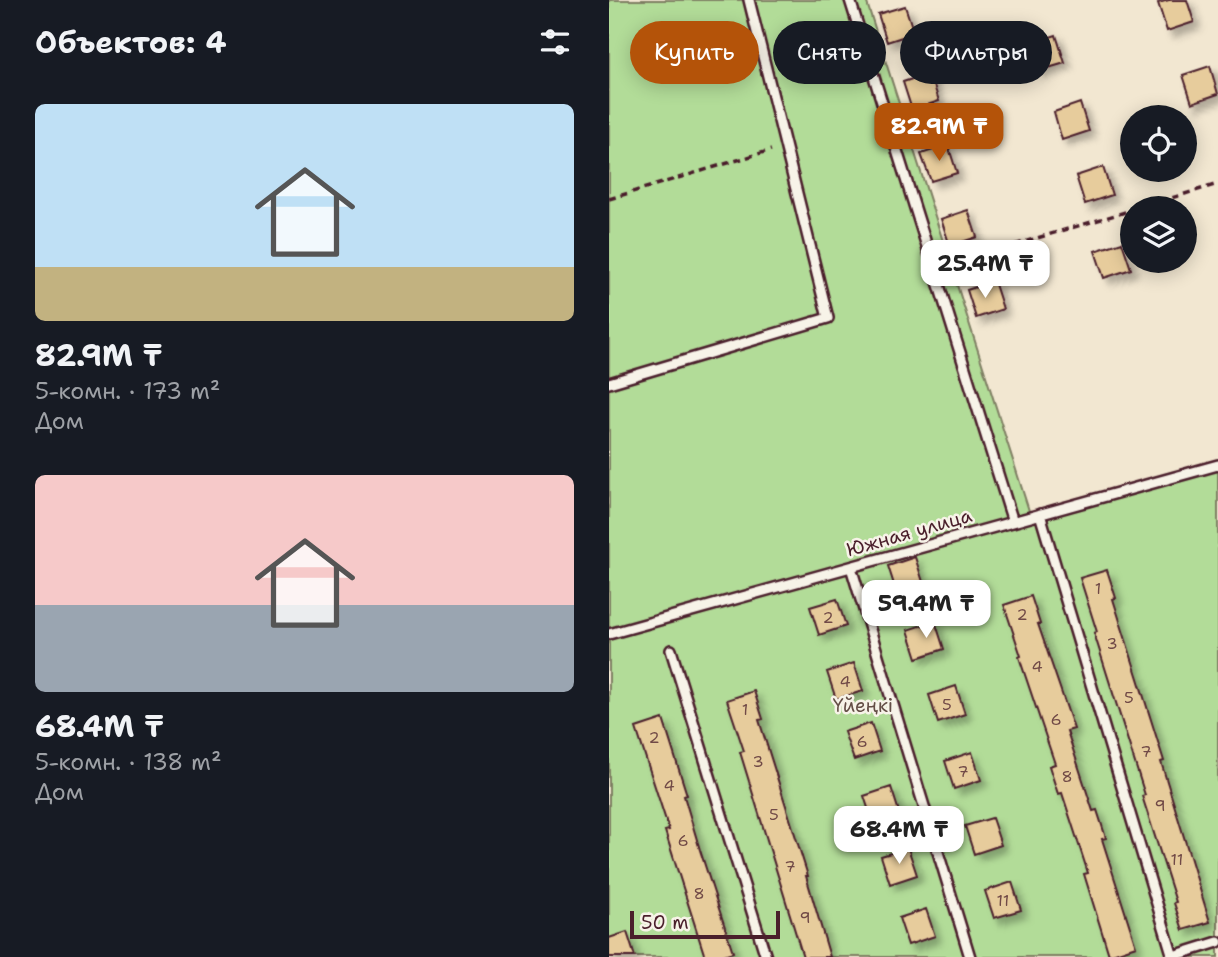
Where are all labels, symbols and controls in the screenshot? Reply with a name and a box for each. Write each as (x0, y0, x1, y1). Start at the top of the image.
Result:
chip: Купить (630, 21, 759, 84)
chip: Снять (773, 21, 886, 84)
chip: Фильтры (900, 21, 1052, 84)
text: Объектов: 4 (35, 22, 227, 63)
icon: filters (536, 23, 574, 61)
pin: 82.9M ₸ (874, 104, 1004, 163)
map controls (1120, 105, 1197, 273)
button: locate (1120, 105, 1197, 182)
text: 82.9M ₸ (890, 111, 988, 141)
icon: home (242, 149, 368, 275)
button: layers (1120, 196, 1197, 273)
pin: 25.4M ₸ (920, 240, 1050, 300)
text: 25.4M ₸ (937, 248, 1033, 278)
text: 82.9M ₸ (35, 335, 162, 376)
text: 5-комн. · 173 m² (35, 376, 220, 406)
text: Дом (35, 406, 84, 436)
street label: Южная улица (843, 503, 975, 562)
icon: home (242, 520, 368, 646)
house number: 1 (1095, 578, 1101, 599)
pin: 59.4M ₸ (861, 580, 991, 640)
text: 59.4M ₸ (878, 588, 974, 618)
house number: 2 (1016, 604, 1028, 625)
house number: 2 (822, 607, 834, 628)
house number: 3 (1106, 633, 1118, 654)
house number: 4 (1031, 656, 1043, 677)
house number: 4 (839, 671, 851, 692)
house number: 5 (1124, 687, 1134, 708)
park label: Үйеңкі (833, 693, 893, 718)
house number: 5 (942, 694, 952, 715)
house number: 1 (742, 699, 748, 720)
text: 68.4M ₸ (35, 706, 163, 747)
house number: 6 (1050, 709, 1062, 730)
house number: 2 (648, 727, 660, 748)
house number: 6 (856, 731, 868, 752)
house number: 7 (1140, 741, 1152, 762)
text: 5-комн. · 138 m² (35, 747, 222, 777)
house number: 3 (752, 751, 764, 772)
house number: 7 (957, 761, 969, 782)
house number: 8 (1061, 766, 1073, 787)
house number: 4 (663, 775, 675, 796)
text: Дом (35, 777, 84, 807)
house number: 9 (1154, 795, 1166, 816)
house number: 5 (769, 804, 779, 825)
pin: 68.4M ₸ (834, 806, 964, 866)
text: 68.4M ₸ (850, 814, 948, 844)
house number: 6 (677, 830, 689, 851)
house number: 11 (1171, 849, 1183, 870)
house number: 7 (784, 856, 796, 877)
house number: 8 (693, 883, 705, 904)
house number: 11 (997, 890, 1009, 911)
house number: 9 (799, 907, 811, 928)
scale bar (630, 908, 781, 940)
text: 50 m (641, 910, 689, 935)

